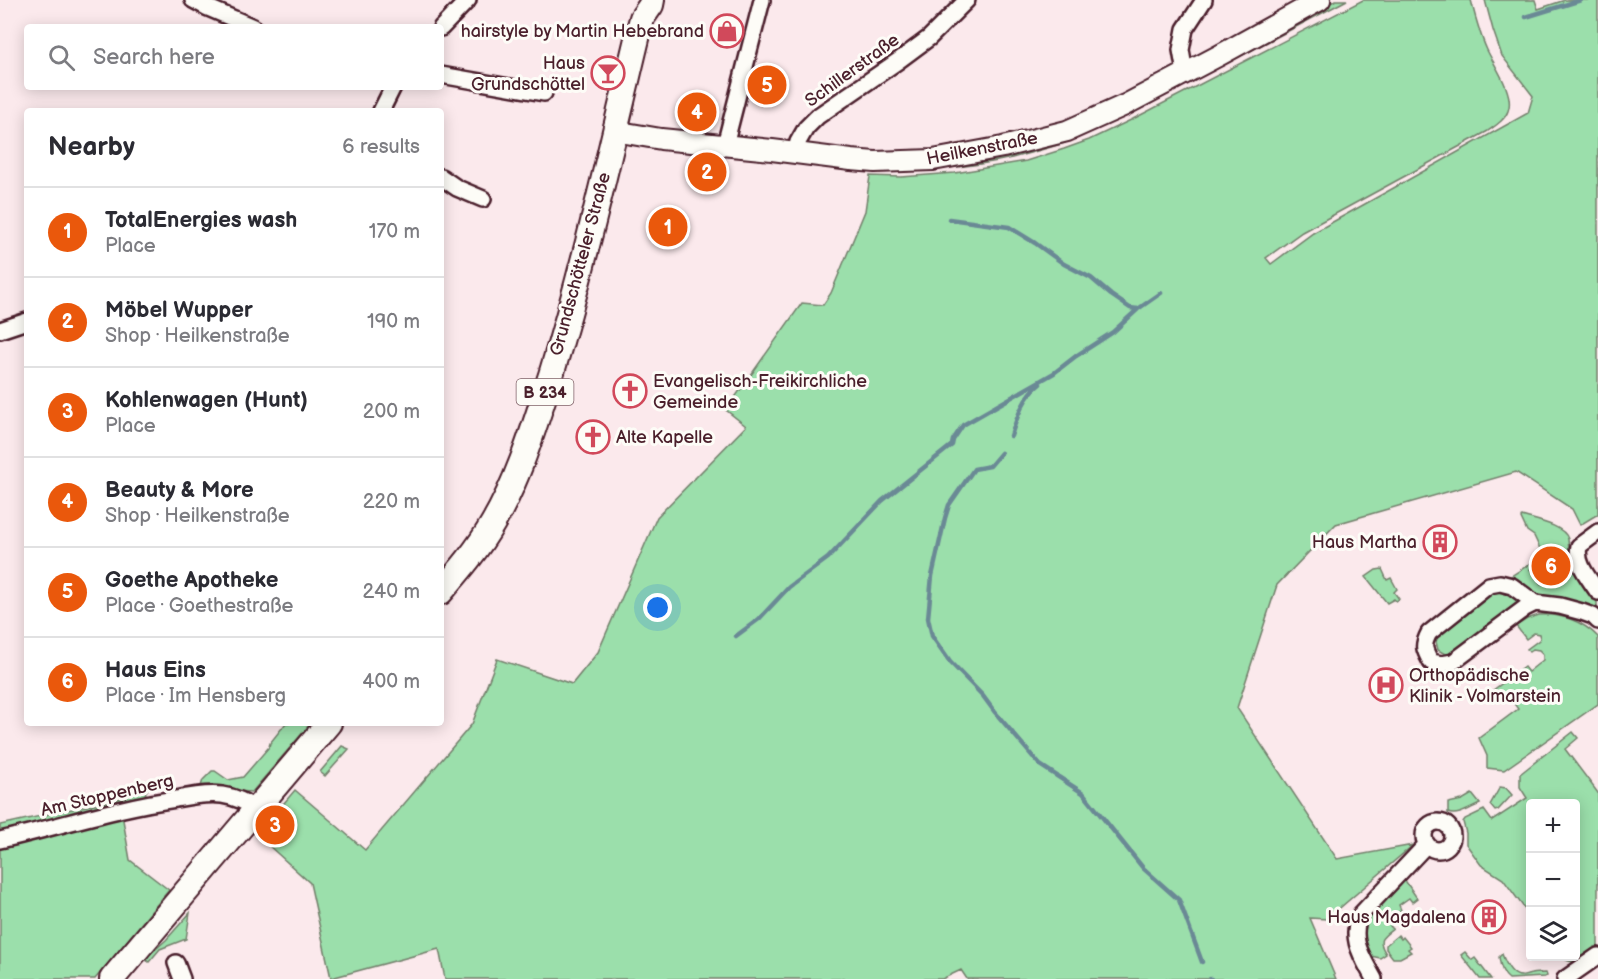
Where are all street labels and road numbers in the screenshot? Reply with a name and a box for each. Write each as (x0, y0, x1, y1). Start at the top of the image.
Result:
street label: Schillerstraße (801, 29, 904, 112)
street label: Heilkenstraße (925, 127, 1040, 170)
street label: Grundschötteler Straße (546, 170, 615, 358)
road number: B 234 (516, 379, 574, 405)
street label: Am Stoppenberg (39, 770, 176, 821)

